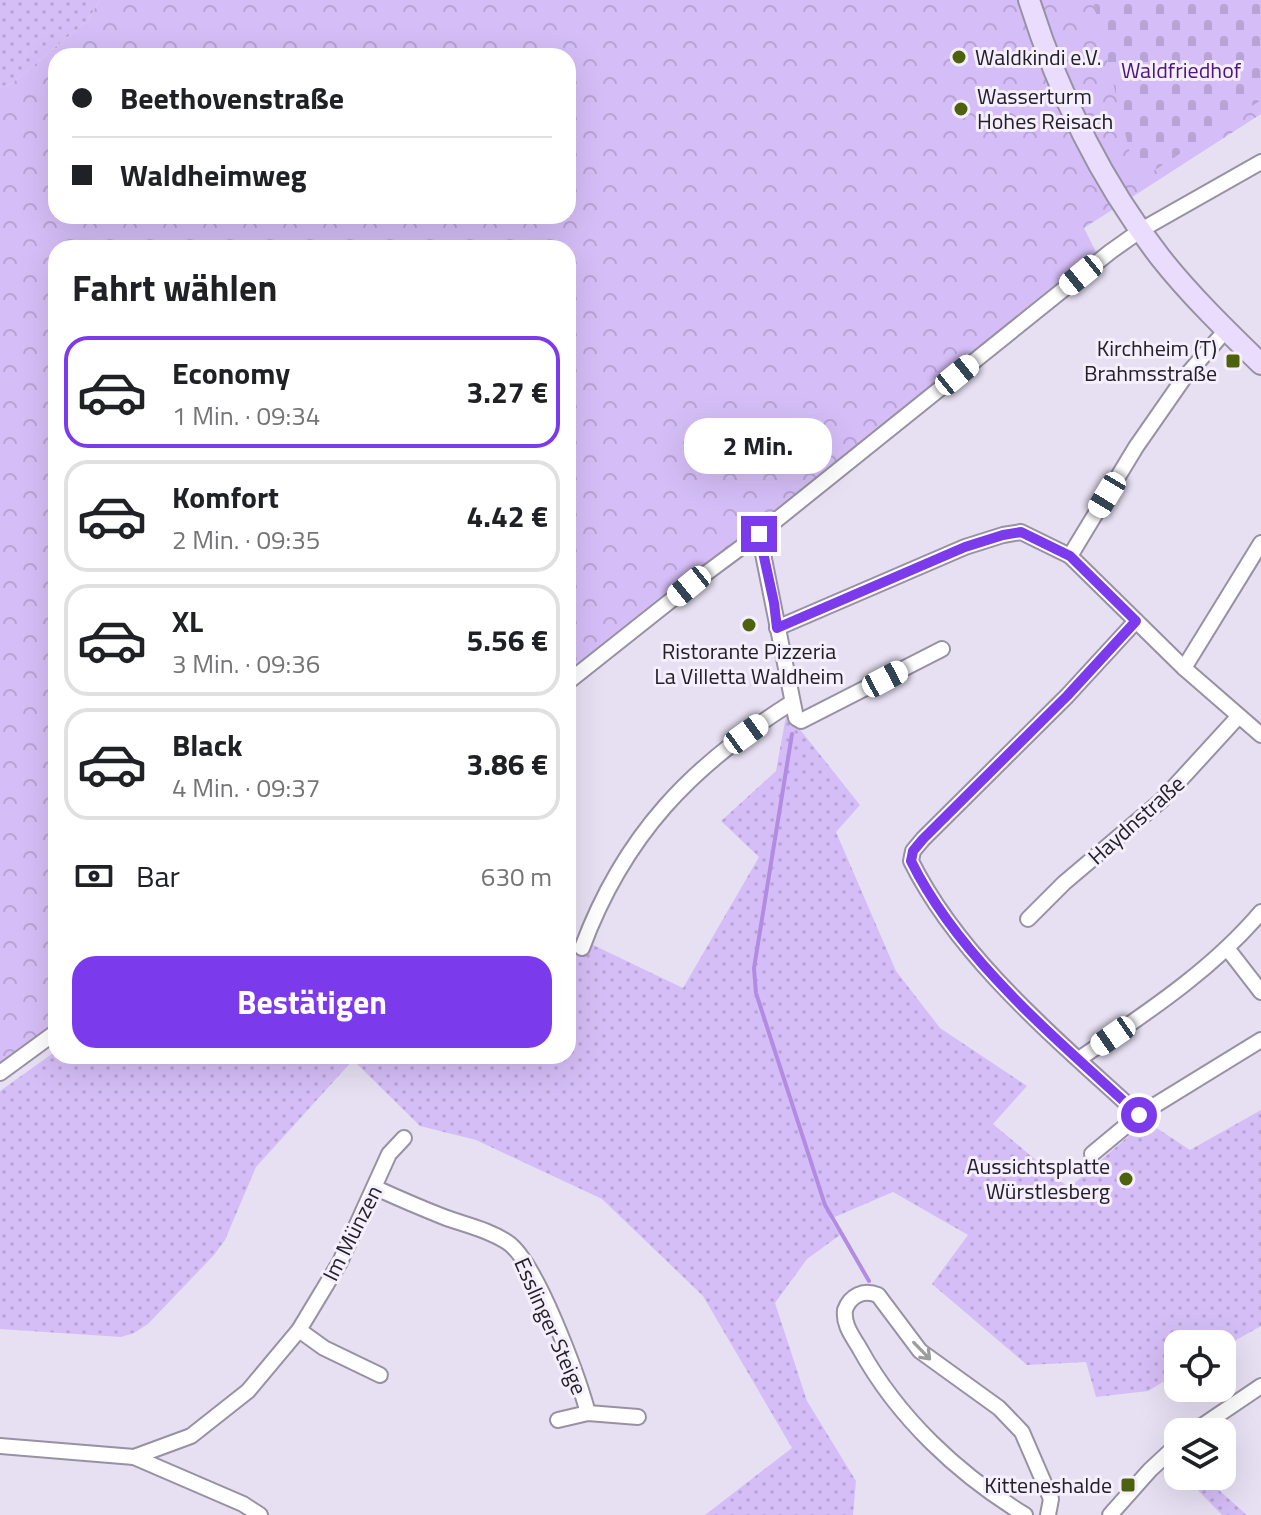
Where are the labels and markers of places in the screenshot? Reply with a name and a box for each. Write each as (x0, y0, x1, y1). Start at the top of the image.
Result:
place label: Waldkindi e.V. (975, 40, 1101, 74)
marker: Waldkindi e.V. (950, 48, 968, 66)
place label: Wasserturm Hohes Reisach (977, 79, 1113, 138)
marker: Wasserturm Hohes Reisach (952, 100, 970, 118)
place label: Kirchheim (T) Brahmsstraße (1084, 331, 1217, 390)
marker: Kirchheim (T) Brahmsstraße (1224, 352, 1242, 370)
marker: Ristorante Pizzeria La Villetta Waldheim (740, 616, 758, 634)
place label: Ristorante Pizzeria La Villetta Waldheim (654, 634, 844, 693)
place label: Aussichtsplatte Würstlesberg (966, 1149, 1110, 1208)
marker: Aussichtsplatte Würstlesberg (1117, 1170, 1135, 1188)
place label: Kitteneshalde (984, 1468, 1112, 1502)
marker: Kitteneshalde (1119, 1476, 1137, 1494)

